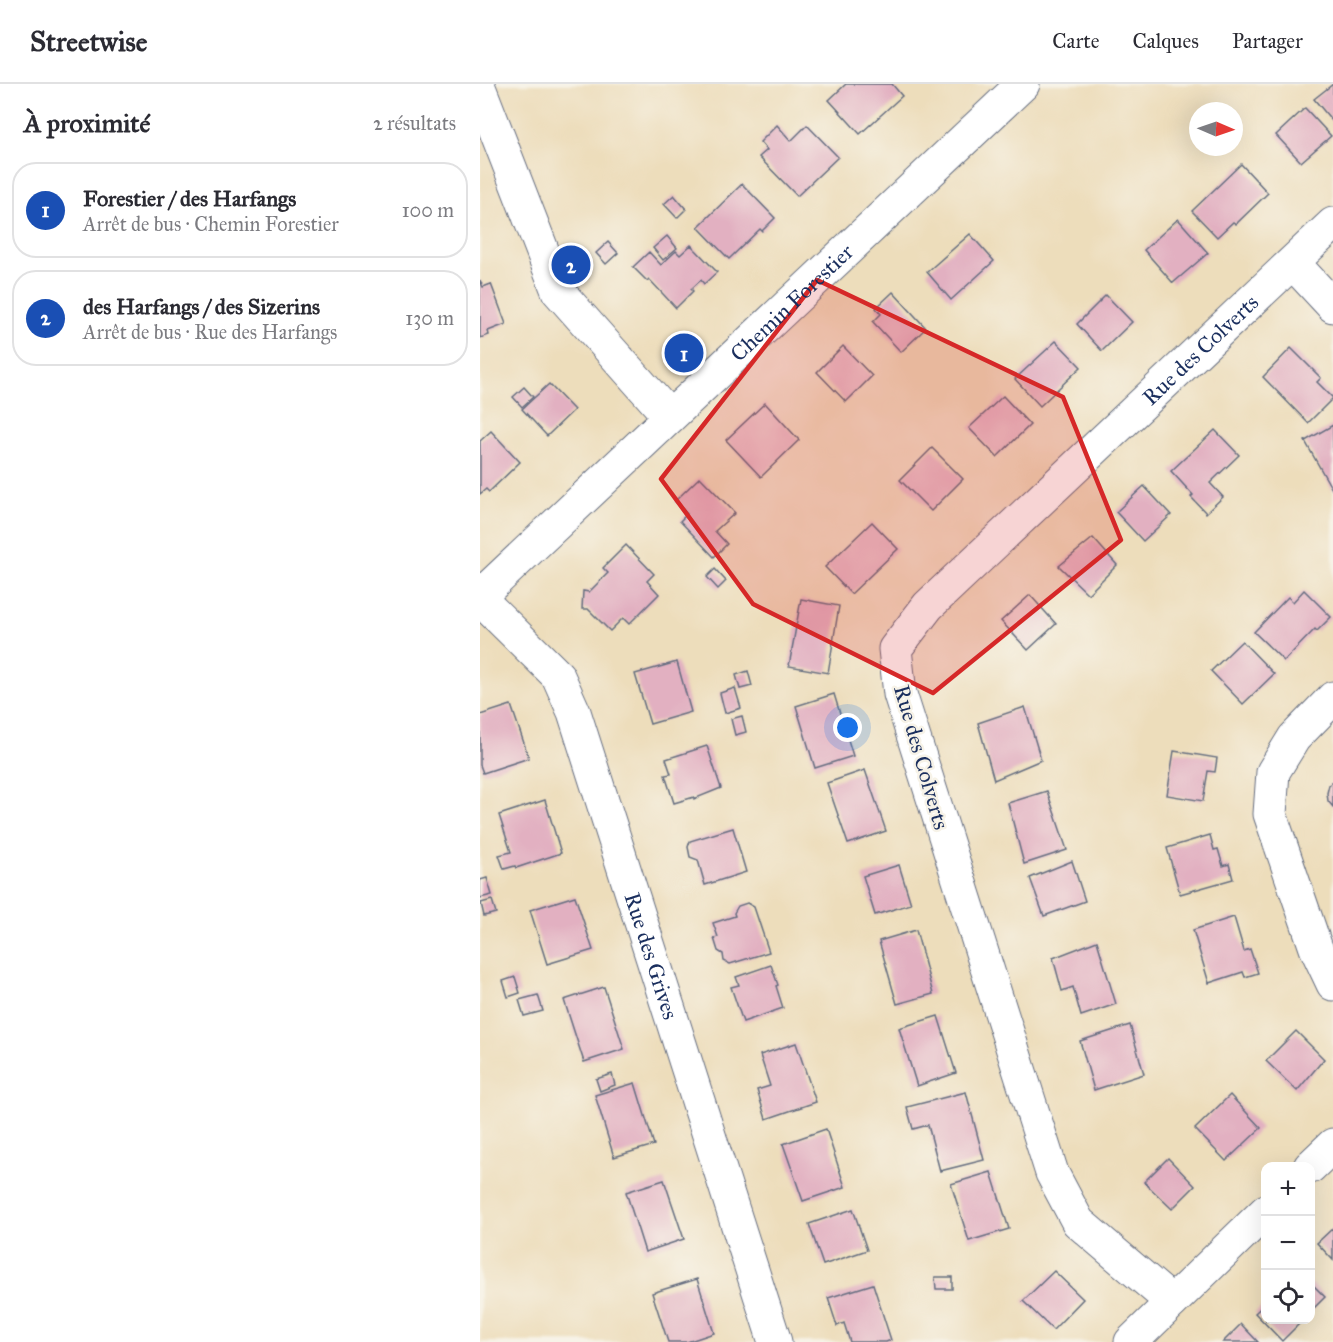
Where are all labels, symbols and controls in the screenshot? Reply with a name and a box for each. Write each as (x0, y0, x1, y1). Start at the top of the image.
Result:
text: Streetwise (30, 24, 147, 59)
text: Carte (1052, 28, 1099, 54)
text: Calques (1132, 28, 1199, 54)
text: Partager (1232, 28, 1303, 54)
north arrow (1189, 102, 1243, 156)
text: À proximité (24, 107, 150, 139)
text: 2 résultats (373, 111, 456, 135)
text: Forestier / des Harfangs (83, 185, 296, 212)
text: 1 (42, 198, 49, 222)
text: 100 m (402, 198, 454, 222)
text: Arrêt de bus · Chemin Forestier (83, 212, 339, 236)
street label: Chemin Forestier (725, 238, 859, 367)
pin: 2 (552, 242, 590, 288)
street label: Rue des Colverts (1137, 289, 1264, 411)
text: des Harfangs / des Sizerins (83, 293, 320, 320)
text: 2 (41, 306, 50, 330)
text: 130 m (405, 306, 454, 330)
text: Arrêt de bus · Rue des Harfangs (83, 320, 337, 344)
pin: 1 (664, 330, 704, 376)
street label: Rue des Colverts (888, 682, 955, 833)
your location (833, 713, 862, 742)
street label: Rue des Grives (618, 889, 684, 1023)
map controls (1261, 1162, 1315, 1324)
button: + (1261, 1162, 1315, 1216)
button: − (1261, 1216, 1315, 1270)
button: locate (1261, 1270, 1315, 1324)

